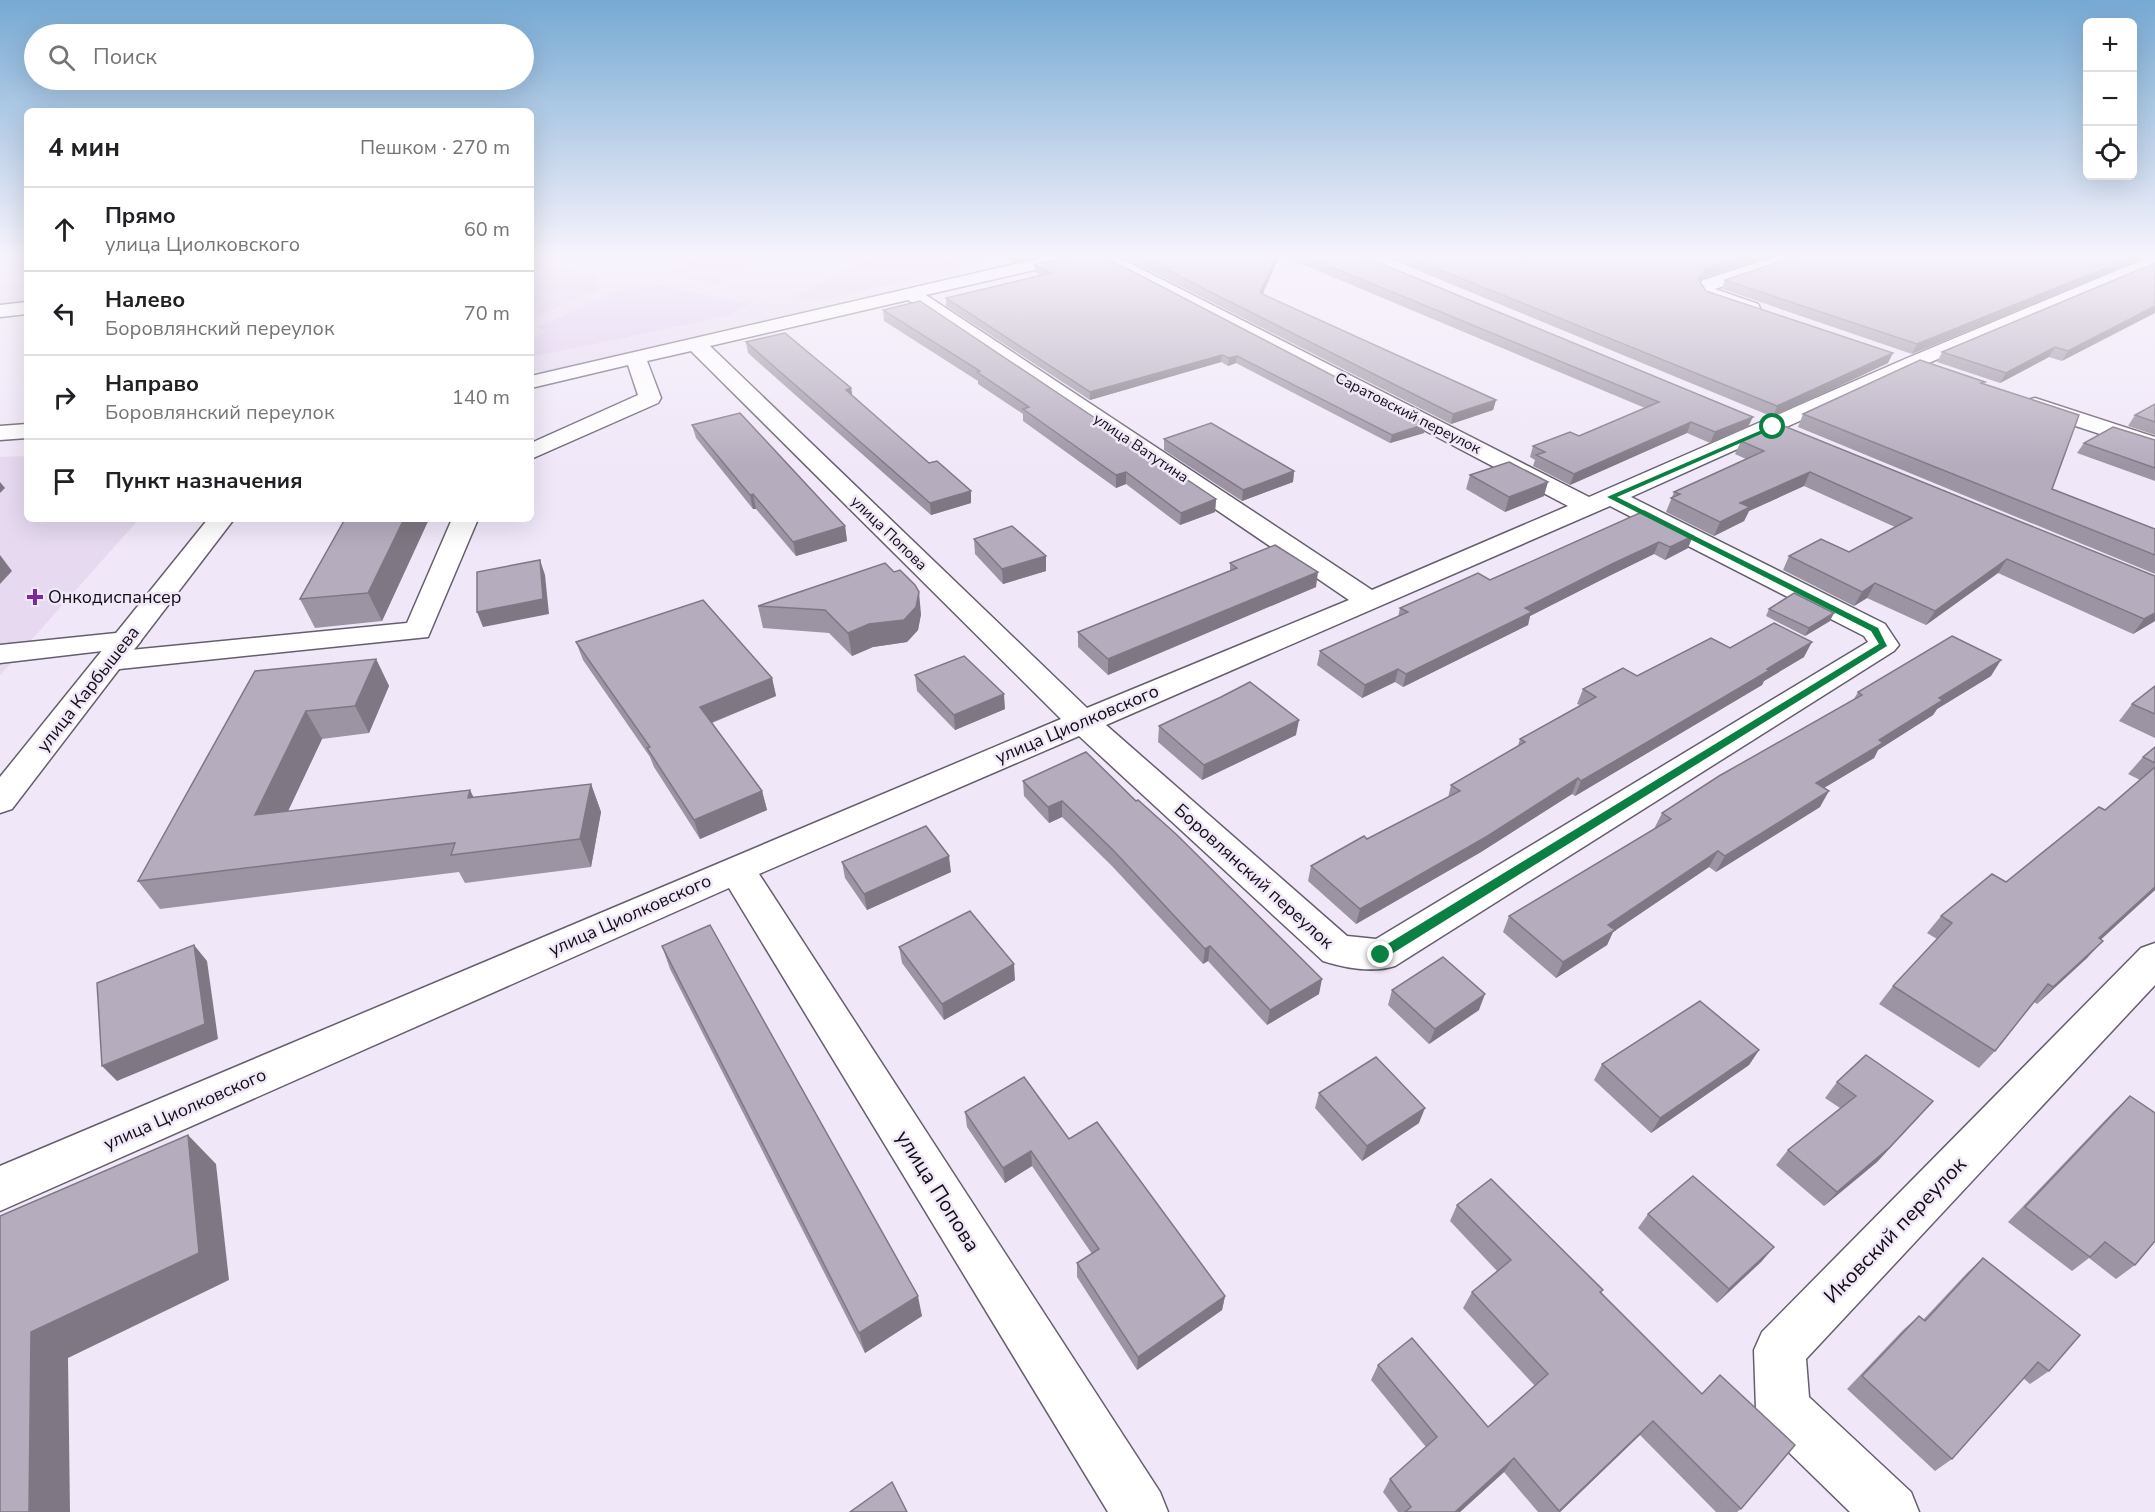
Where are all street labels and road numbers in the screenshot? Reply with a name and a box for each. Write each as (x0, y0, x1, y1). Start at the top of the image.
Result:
street label: Саратовский переулок (1332, 368, 1484, 458)
street label: улица Ватутина (1089, 409, 1193, 487)
street label: улица Попова (846, 491, 932, 575)
street label: улица Карбышева (31, 621, 145, 757)
street label: улица Циолковского (991, 679, 1163, 769)
street label: Боровлянский переулок (1169, 798, 1339, 954)
street label: улица Циолковского (545, 868, 715, 962)
street label: улица Циолковского (100, 1062, 270, 1156)
street label: улица Попова (889, 1125, 987, 1257)
street label: Иковский переулок (1818, 1150, 1973, 1309)

